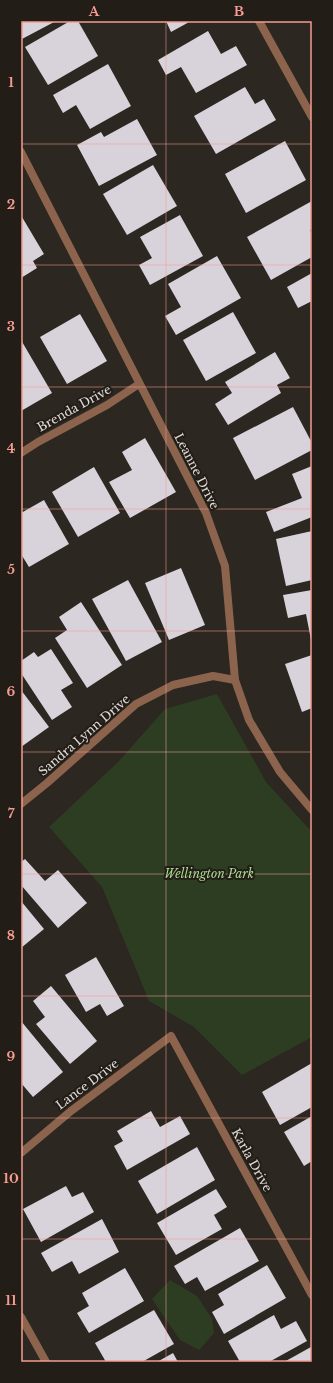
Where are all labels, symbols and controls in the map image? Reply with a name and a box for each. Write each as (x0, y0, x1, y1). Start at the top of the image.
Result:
text: A (88, 3, 100, 20)
text: B (234, 3, 244, 20)
text: 1 (8, 74, 14, 91)
text: 2 (7, 196, 15, 213)
text: 3 (7, 318, 15, 335)
street label: Brenda Drive (34, 381, 114, 435)
street label: Leanne Drive (171, 430, 223, 512)
text: 4 (7, 440, 16, 457)
text: 5 (7, 561, 15, 578)
text: 6 (7, 683, 16, 700)
street label: Sandra Lynn Drive (35, 691, 133, 779)
text: 7 (8, 805, 15, 822)
park label: Wellington Park (164, 866, 254, 881)
text: 8 (7, 927, 15, 944)
text: 9 (7, 1048, 16, 1065)
street label: Lance Drive (53, 1055, 121, 1112)
street label: Karla Drive (228, 1126, 276, 1194)
text: 10 (3, 1170, 19, 1187)
text: 11 (5, 1292, 17, 1309)

